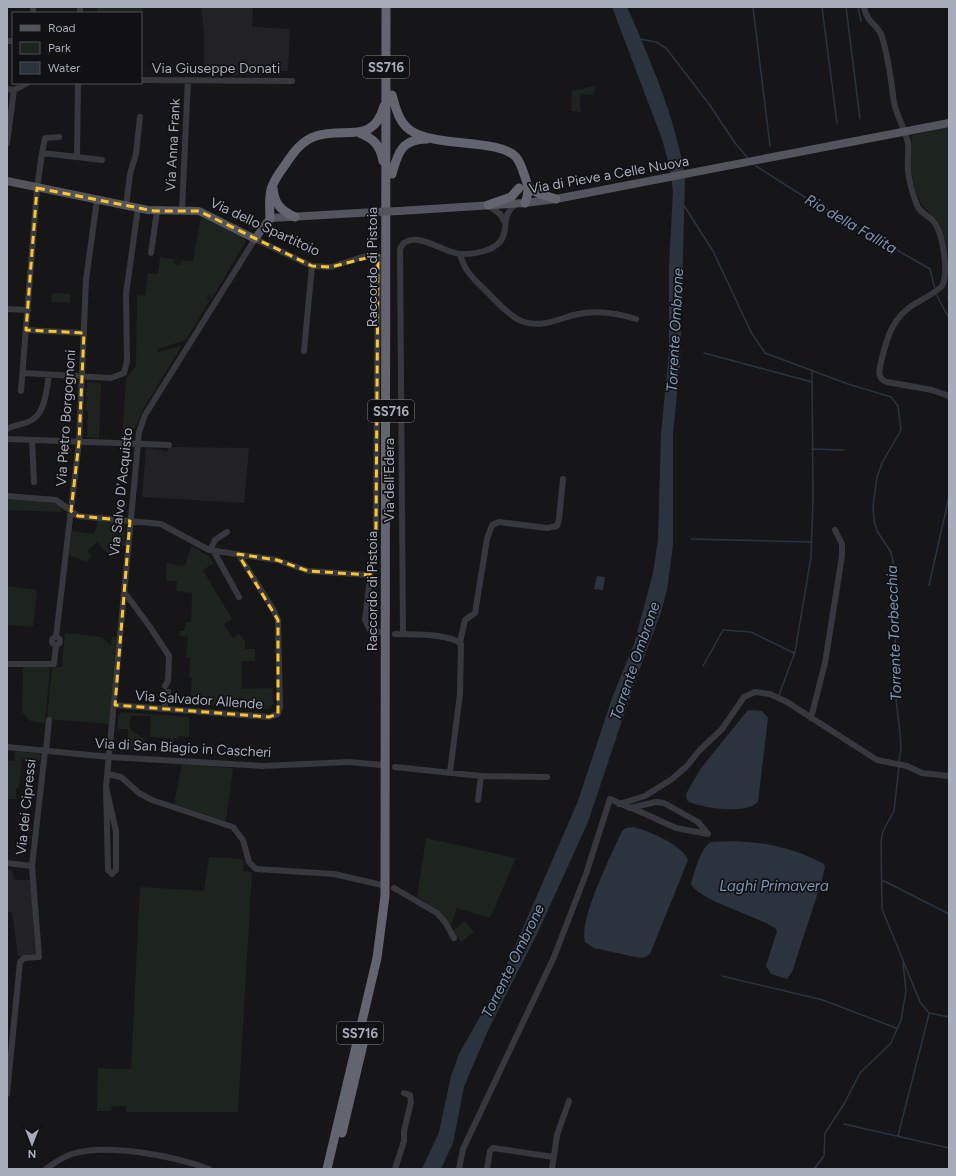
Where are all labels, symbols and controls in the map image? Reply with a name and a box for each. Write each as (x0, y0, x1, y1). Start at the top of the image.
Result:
legend (12, 12, 142, 84)
text: Road (48, 21, 76, 35)
text: Park (48, 41, 71, 55)
road number: SS716 (363, 56, 409, 78)
street label: Via Giuseppe Donati (152, 60, 280, 77)
text: Water (48, 61, 80, 75)
street label: Via Anna Frank (162, 98, 184, 192)
street label: Via di Pieve a Celle Nuova (528, 153, 690, 197)
water label: Rio della Fallita (802, 190, 900, 258)
street label: Via dello Spartitoio (207, 194, 323, 260)
street label: Raccordo di Pistoia (364, 207, 381, 327)
water label: Torrente Ombrone (663, 268, 687, 392)
street label: Via Pietro Borgognoni (53, 349, 79, 487)
road number: SS716 (368, 400, 414, 422)
street label: Via Salvo D'Acquisto (106, 427, 136, 557)
street label: Via dell'Edera (381, 438, 398, 522)
street label: Raccordo di Pistoia (364, 531, 381, 651)
water label: Torrente Torbecchia (883, 565, 905, 701)
water label: Torrente Ombrone (606, 599, 664, 723)
street label: Via Salvador Allende (135, 687, 264, 713)
street label: Via di San Biagio in Cascheri (94, 735, 272, 761)
street label: Via dei Cipressi (13, 758, 39, 856)
water label: Laghi Primavera (719, 877, 829, 895)
water label: Torrente Ombrone (478, 901, 548, 1021)
road number: SS716 (337, 1022, 383, 1044)
north arrow (12, 1124, 52, 1164)
text: N (28, 1147, 36, 1160)

